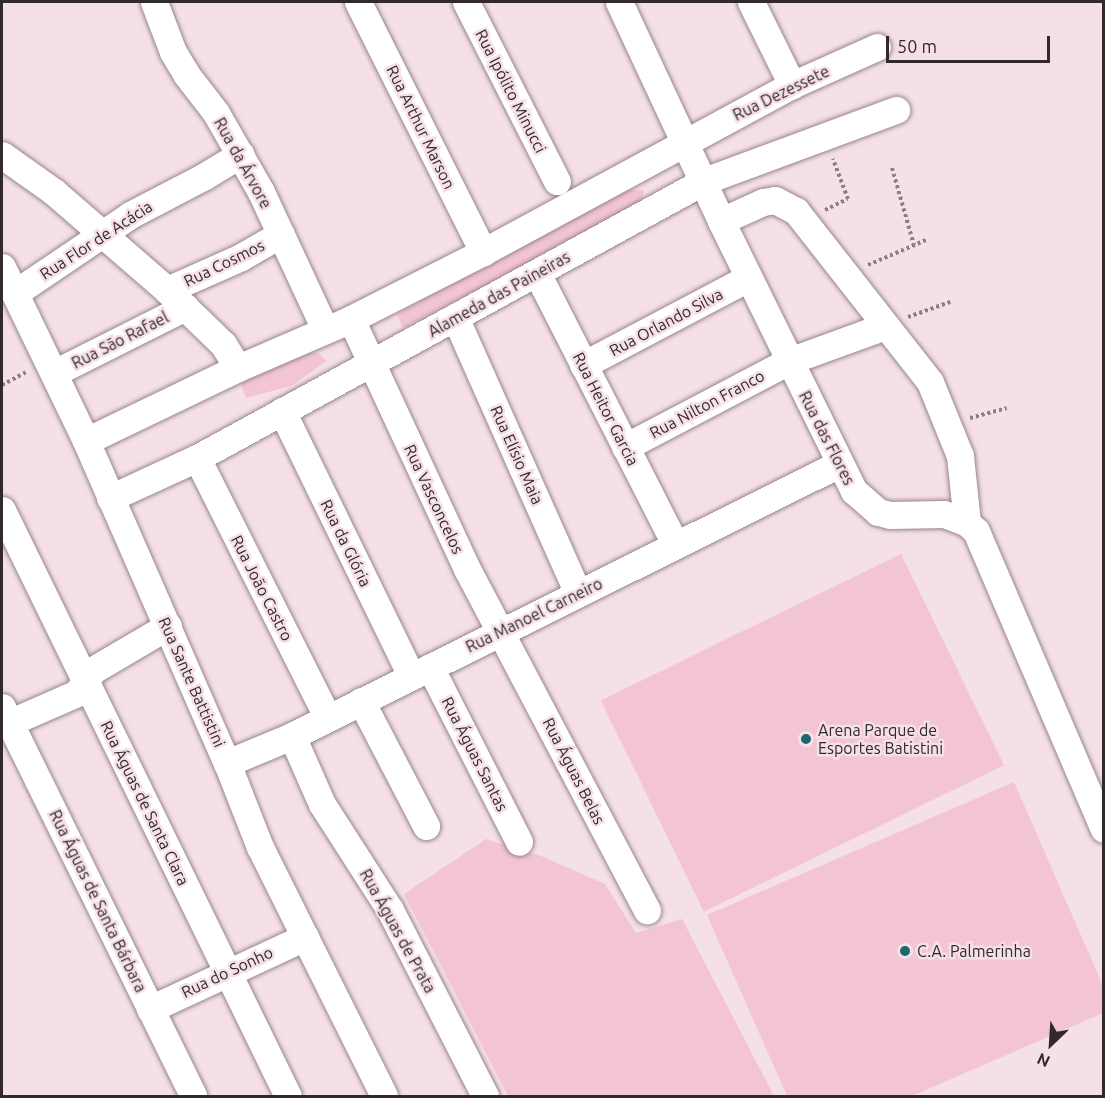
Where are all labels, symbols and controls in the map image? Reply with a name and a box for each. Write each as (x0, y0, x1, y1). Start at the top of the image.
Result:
scale bar (889, 24, 1052, 62)
street label: Rua Ipólito Minucci (472, 26, 550, 156)
text: 50 m (897, 36, 937, 56)
street label: Rua Dezessete (730, 61, 832, 125)
street label: Rua Arthur Marson (383, 62, 459, 192)
street label: Rua da Árvore (210, 114, 276, 212)
street label: Rua Flor de Acácia (36, 197, 156, 283)
street label: Rua Cosmos (181, 235, 267, 291)
street label: Alameda das Paineiras (425, 247, 573, 341)
street label: Rua Orlando Silva (606, 284, 726, 360)
street label: Rua São Rafael (68, 307, 172, 373)
street label: Rua Heitor Garcia (569, 349, 643, 469)
street label: Rua Nilton Franco (646, 366, 768, 442)
street label: Rua das Flores (795, 388, 859, 488)
street label: Rua Elísio Maia (487, 403, 547, 507)
street label: Rua Vasconcelos (400, 441, 468, 557)
street label: Rua da Glória (317, 496, 375, 590)
street label: Rua João Castro (227, 532, 297, 644)
street label: Rua Manoel Carneiro (463, 574, 605, 656)
street label: Rua Sante Battistini (155, 614, 229, 750)
street label: Rua Águas Santas (438, 694, 512, 814)
street label: Rua Águas Belas (539, 715, 609, 827)
street label: Rua Águas de Santa Clara (97, 718, 193, 888)
place label: Arena Parque de Esportes Batistini (818, 720, 943, 758)
marker: Arena Parque de Esportes Batistini (799, 732, 813, 746)
street label: Rua Águas de Santa Bárbara (45, 807, 151, 995)
street label: Rua Águas de Prata (356, 866, 440, 996)
place label: C.A. Palmerinha (917, 941, 1031, 961)
street label: Rua do Sonho (178, 942, 276, 1002)
marker: C.A. Palmerinha (898, 944, 912, 958)
north arrow (1021, 1014, 1081, 1074)
text: N (1034, 1050, 1053, 1071)

